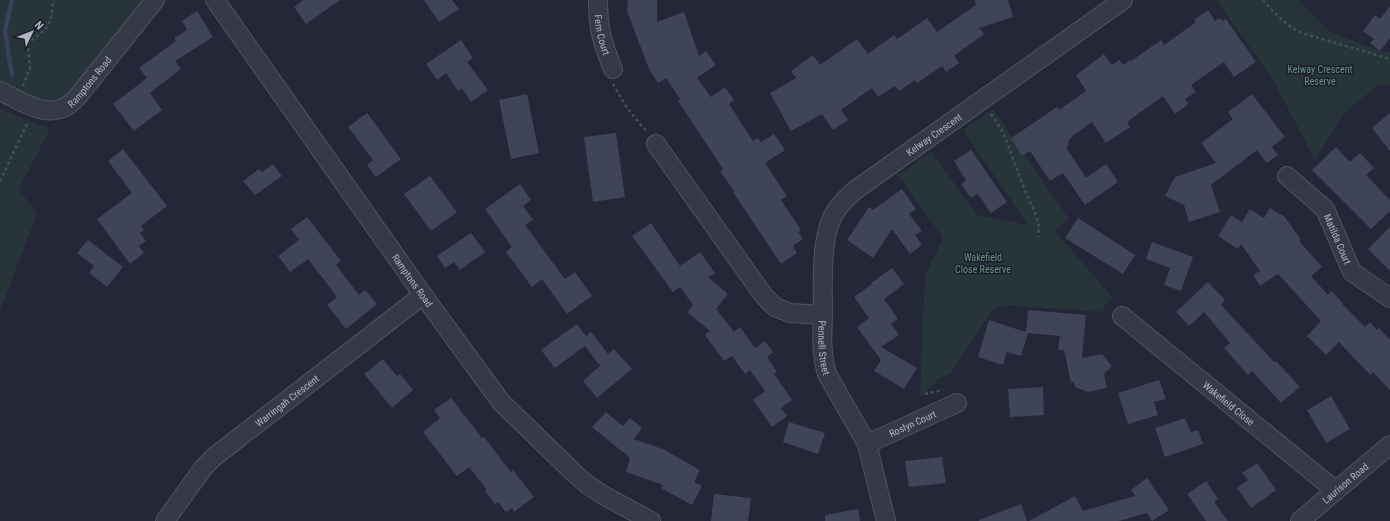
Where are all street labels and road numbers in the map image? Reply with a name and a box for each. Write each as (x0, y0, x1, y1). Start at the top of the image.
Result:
street label: Fern Court (593, 14, 612, 56)
street label: Ramptons Road (65, 54, 113, 109)
street label: Kelway Crescent (904, 111, 963, 158)
street label: Matilda Court (1322, 212, 1354, 266)
street label: Ramptons Road (390, 252, 435, 309)
street label: Pennell Street (817, 320, 832, 376)
street label: Warringah Crescent (253, 372, 321, 429)
street label: Wakefield Close (1201, 379, 1257, 428)
street label: Roslyn Court (887, 408, 938, 439)
street label: Laurison Road (1320, 460, 1370, 505)

